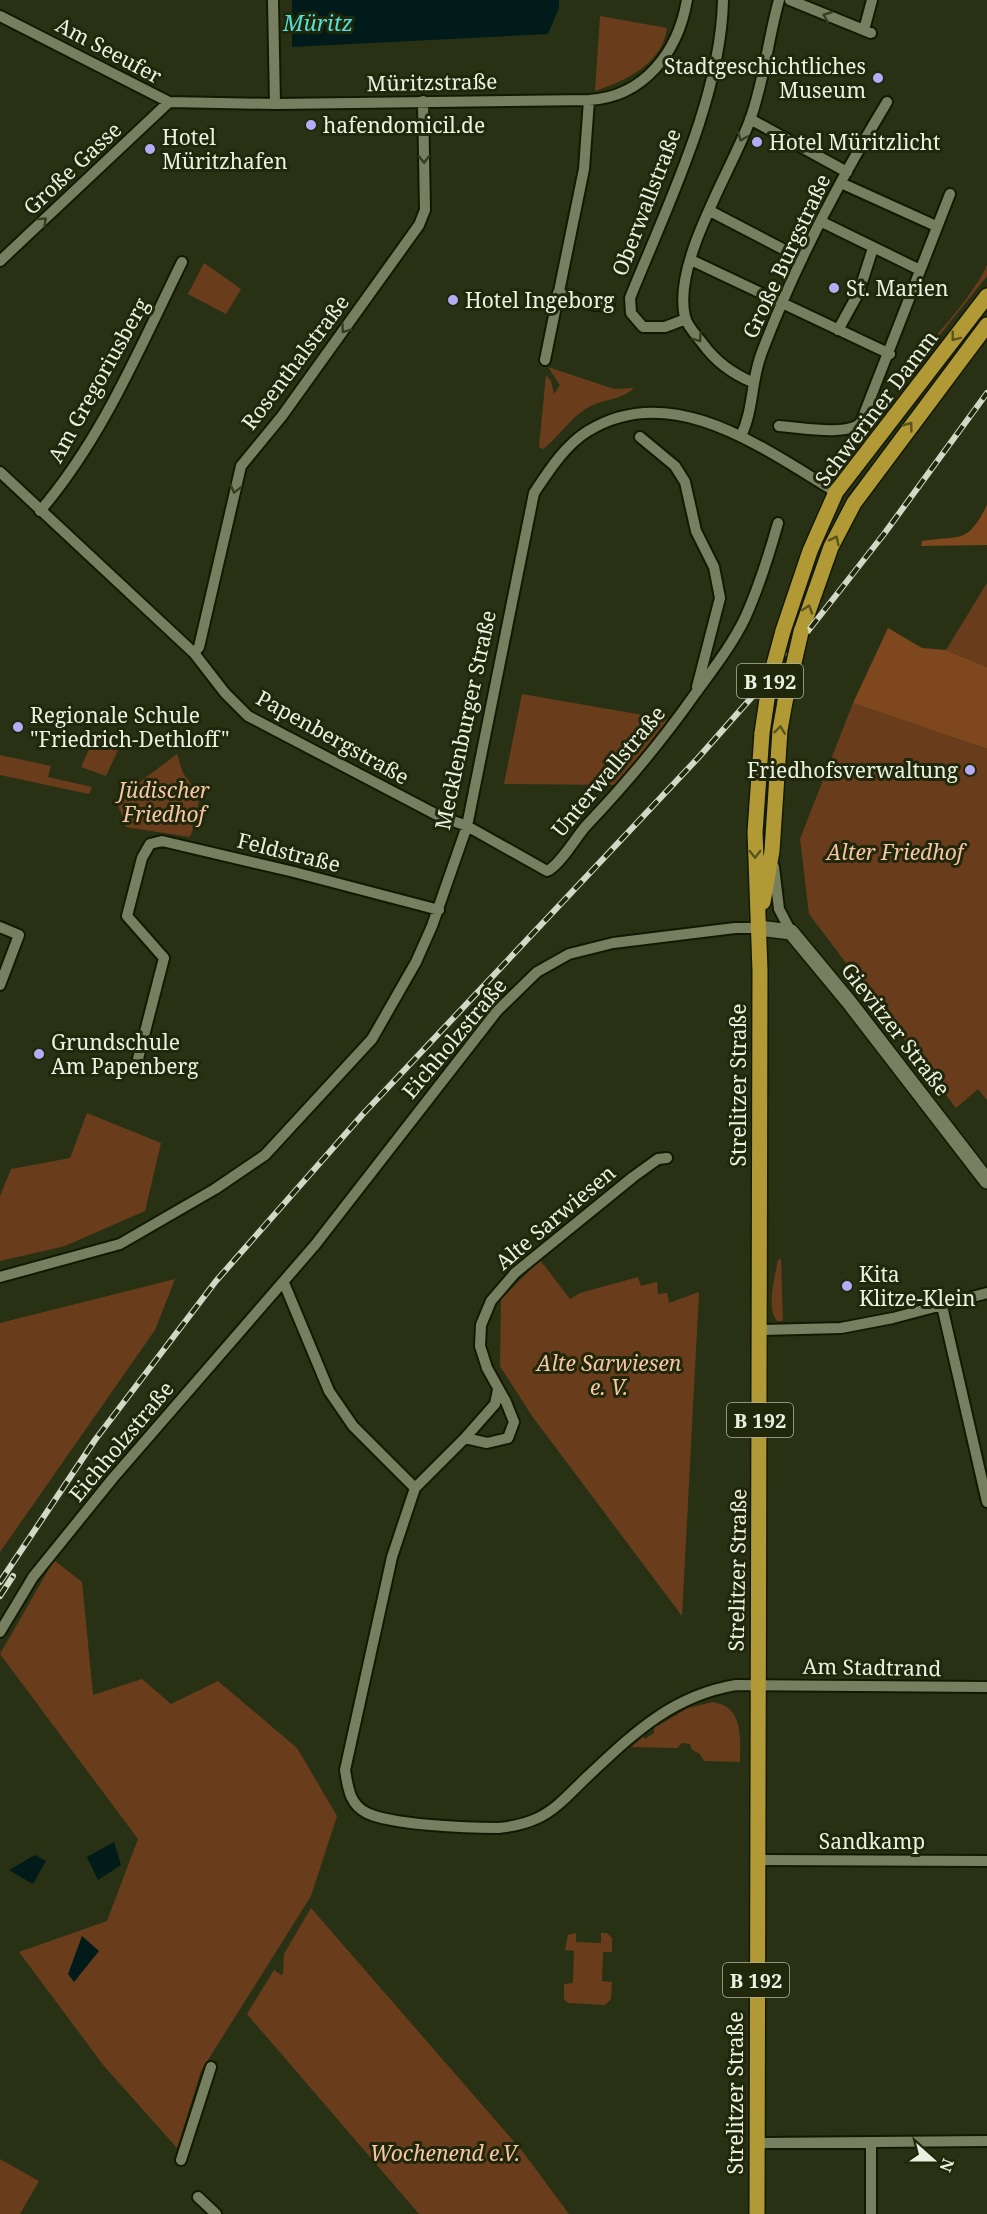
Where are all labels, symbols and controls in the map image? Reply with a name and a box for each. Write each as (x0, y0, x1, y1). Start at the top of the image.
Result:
water label: Müritz (282, 7, 353, 37)
street label: Am Seeufer (51, 10, 167, 90)
one-way arrow (822, 10, 833, 23)
place label: Stadtgeschichtliches Museum (664, 52, 866, 104)
street label: Müritzstraße (366, 67, 498, 97)
marker: Stadtgeschichtliches Museum (871, 71, 885, 85)
place label: hafendomicil.de (323, 111, 485, 139)
street label: Große Gasse (17, 115, 127, 221)
marker: hafendomicil.de (304, 118, 318, 132)
place label: Hotel Müritzhafen (162, 123, 287, 175)
street label: Oberwallstraße (605, 124, 687, 280)
place label: Hotel Müritzlicht (769, 128, 940, 156)
one-way arrow (738, 131, 750, 142)
marker: Hotel Müritzlicht (750, 135, 764, 149)
marker: Hotel Müritzhafen (143, 142, 157, 156)
one-way arrow (418, 155, 430, 164)
street label: Große Burgstraße (736, 169, 836, 343)
one-way arrow (36, 217, 47, 228)
place label: St. Marien (846, 274, 948, 302)
marker: St. Marien (827, 281, 841, 295)
place label: Hotel Ingeborg (465, 286, 615, 314)
street label: Rosenthalstraße (235, 289, 355, 435)
street label: Am Gregoriusberg (41, 292, 155, 467)
marker: Hotel Ingeborg (446, 293, 460, 307)
one-way arrow (341, 323, 352, 334)
street label: Schweriner Damm (808, 324, 944, 491)
one-way arrow (952, 330, 963, 341)
one-way arrow (691, 331, 702, 342)
one-way arrow (902, 422, 913, 433)
one-way arrow (230, 484, 243, 494)
one-way arrow (827, 535, 839, 546)
one-way arrow (801, 604, 813, 615)
street label: Mecklenburger Straße (428, 608, 502, 832)
road number: B 192 (737, 664, 803, 698)
street label: Papenbergstraße (252, 683, 414, 791)
street label: Unterwallstraße (545, 700, 671, 842)
place label: Regionale Schule "Friedrich-Dethloff" (30, 701, 229, 753)
marker: Regionale Schule "Friedrich-Dethloff" (11, 720, 25, 734)
one-way arrow (774, 725, 786, 734)
place label: Friedhofsverwaltung (747, 756, 959, 784)
marker: Friedhofsverwaltung (963, 763, 977, 777)
park label: Jüdischer Friedhof (114, 776, 210, 828)
street label: Feldstraße (235, 826, 343, 878)
park label: Alter Friedhof (825, 838, 968, 866)
one-way arrow (749, 849, 762, 858)
street label: Gievitzer Straße (835, 957, 957, 1101)
street label: Eichholzstraße (395, 972, 513, 1104)
street label: Strelitzer Straße (724, 1004, 752, 1166)
place label: Grundschule Am Papenberg (51, 1028, 199, 1080)
marker: Grundschule Am Papenberg (32, 1047, 46, 1061)
street label: Alte Sarwiesen (489, 1158, 621, 1276)
place label: Kita Klitze-Klein (859, 1260, 976, 1312)
marker: Kita Klitze-Klein (840, 1279, 854, 1293)
park label: Alte Sarwiesen e. V. (535, 1349, 682, 1401)
street label: Eichholzstraße (62, 1375, 180, 1507)
road number: B 192 (727, 1403, 793, 1437)
street label: Strelitzer Straße (722, 1488, 752, 1652)
street label: Am Stadtrand (802, 1652, 942, 1682)
street label: Sandkamp (819, 1827, 925, 1855)
road number: B 192 (723, 1963, 789, 1997)
street label: Strelitzer Straße (721, 2012, 749, 2174)
north arrow (903, 2130, 963, 2190)
park label: Wochenend e.V. (370, 2139, 520, 2167)
text: N (934, 2156, 960, 2176)

